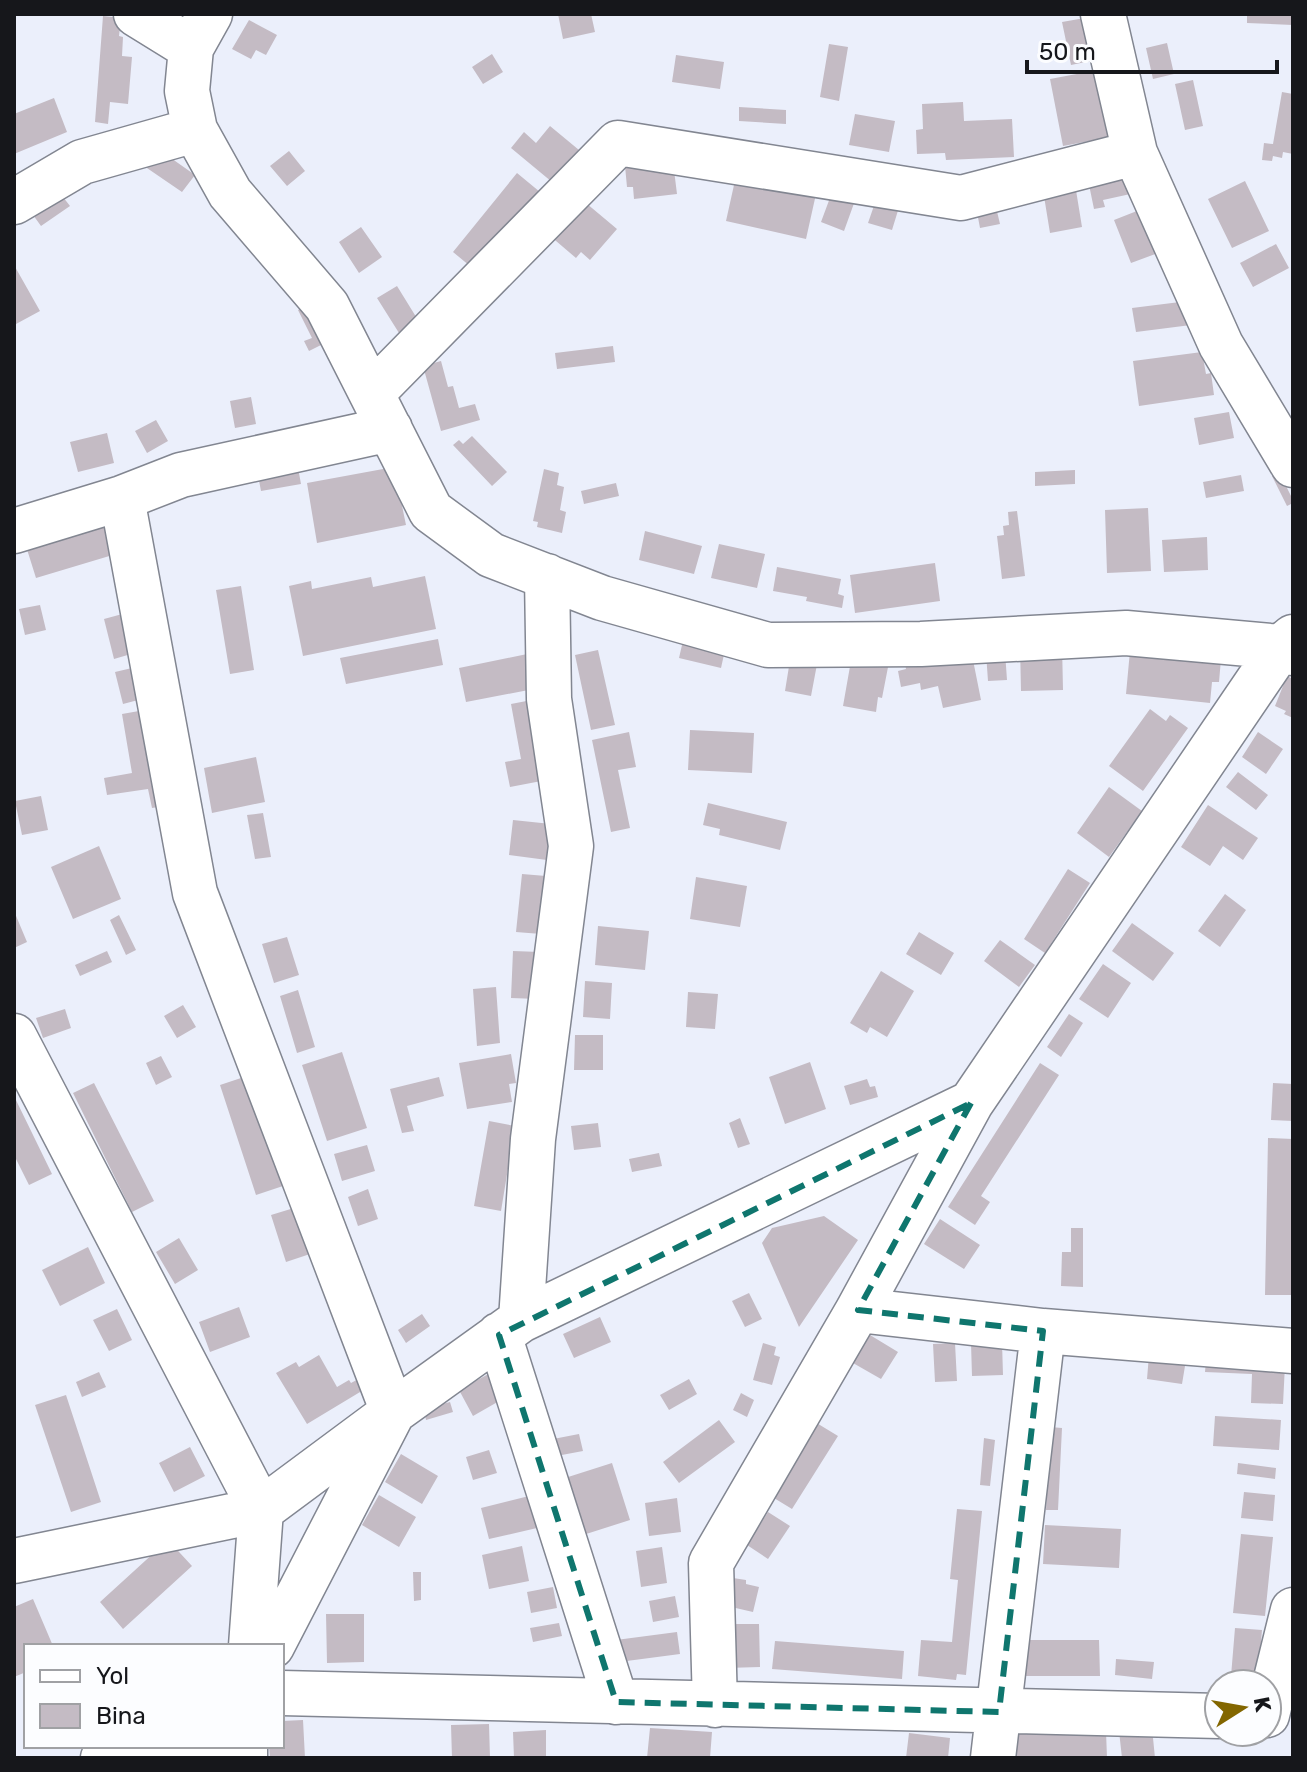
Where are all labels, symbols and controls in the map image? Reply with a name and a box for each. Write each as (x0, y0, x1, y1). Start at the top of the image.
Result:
scale bar (1027, 24, 1277, 74)
text: 50 m (1039, 38, 1096, 66)
legend (24, 1644, 284, 1748)
text: Yol (96, 1662, 129, 1690)
north arrow (1203, 1668, 1283, 1748)
text: K (1247, 1695, 1277, 1714)
text: Bina (96, 1702, 146, 1730)

